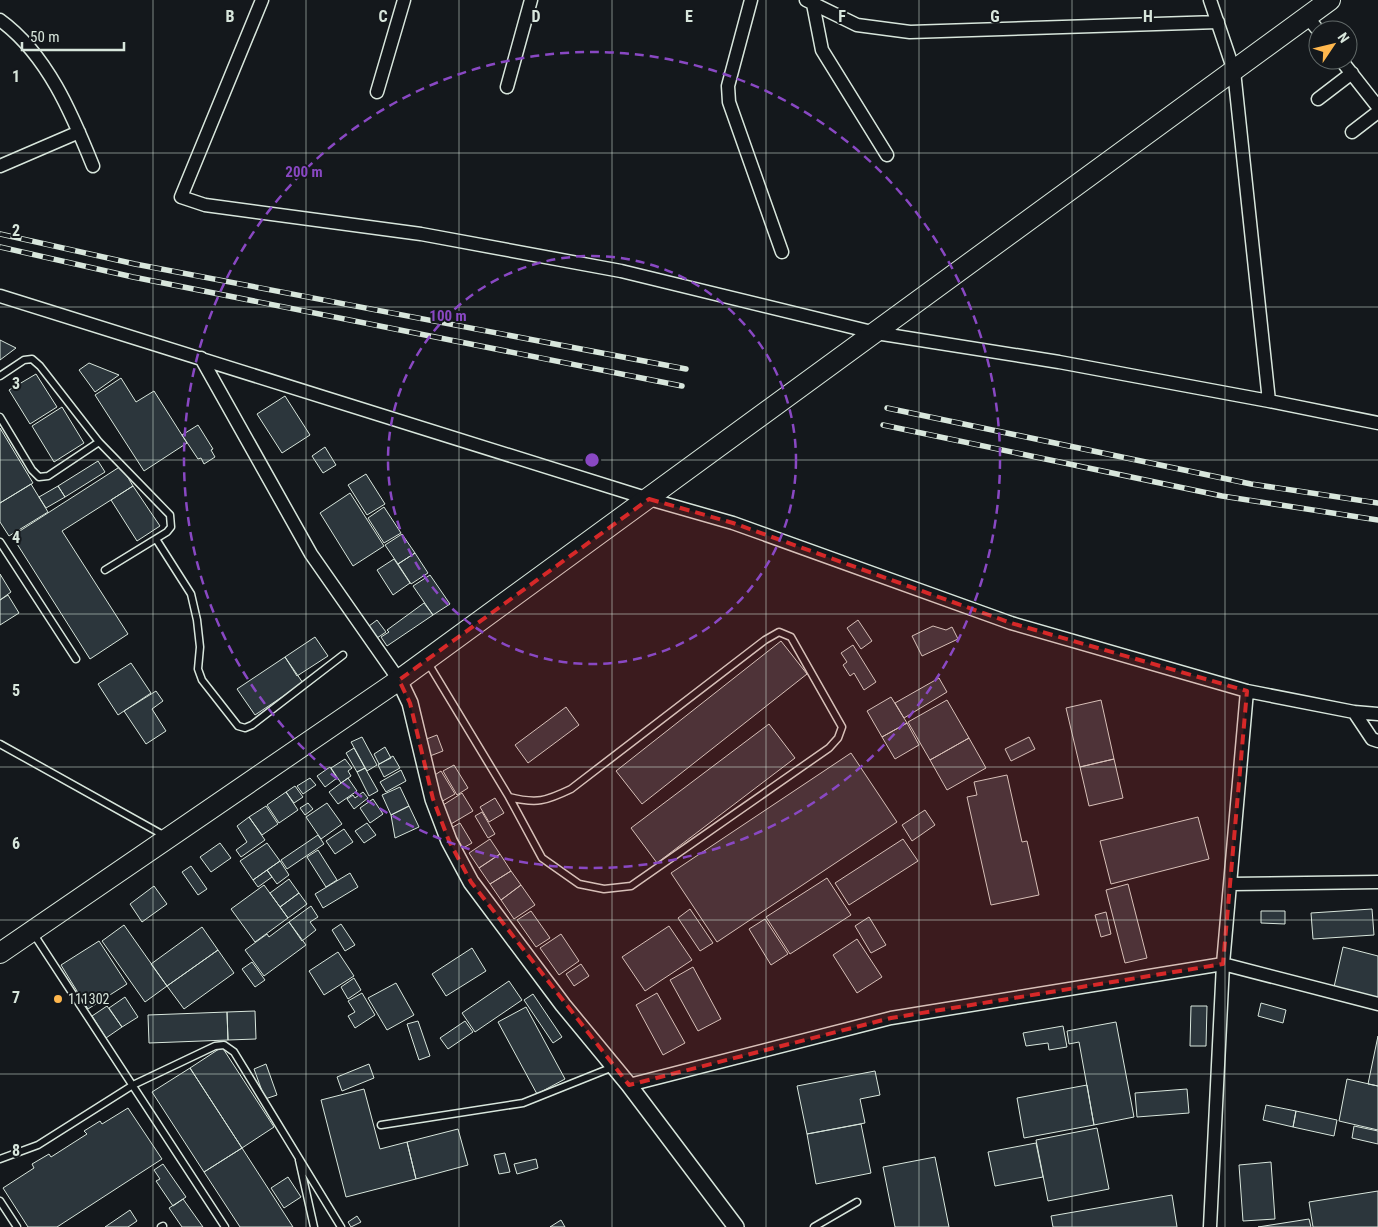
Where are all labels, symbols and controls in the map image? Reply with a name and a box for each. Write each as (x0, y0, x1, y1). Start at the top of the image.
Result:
text: B (226, 7, 235, 26)
text: C (378, 7, 388, 26)
text: D (531, 7, 541, 26)
text: E (685, 7, 693, 26)
text: F (838, 7, 846, 26)
text: G (990, 7, 1000, 26)
text: H (1143, 7, 1153, 26)
scale bar (22, 20, 125, 52)
north arrow (1308, 20, 1358, 70)
text: 50 m (30, 28, 60, 46)
text: N (1335, 29, 1353, 46)
text: 1 (12, 67, 20, 86)
text: 200 m (285, 163, 323, 181)
text: 2 (12, 221, 20, 240)
text: 100 m (429, 307, 467, 325)
text: 3 (12, 374, 20, 393)
centre of rings (583, 451, 601, 469)
text: 4 (12, 528, 20, 547)
text: 5 (12, 681, 20, 700)
text: 6 (12, 834, 20, 853)
text: 7 (12, 988, 20, 1007)
place label: 111302 (68, 991, 110, 1007)
marker: 111302 (52, 993, 64, 1005)
text: 8 (12, 1141, 20, 1160)

